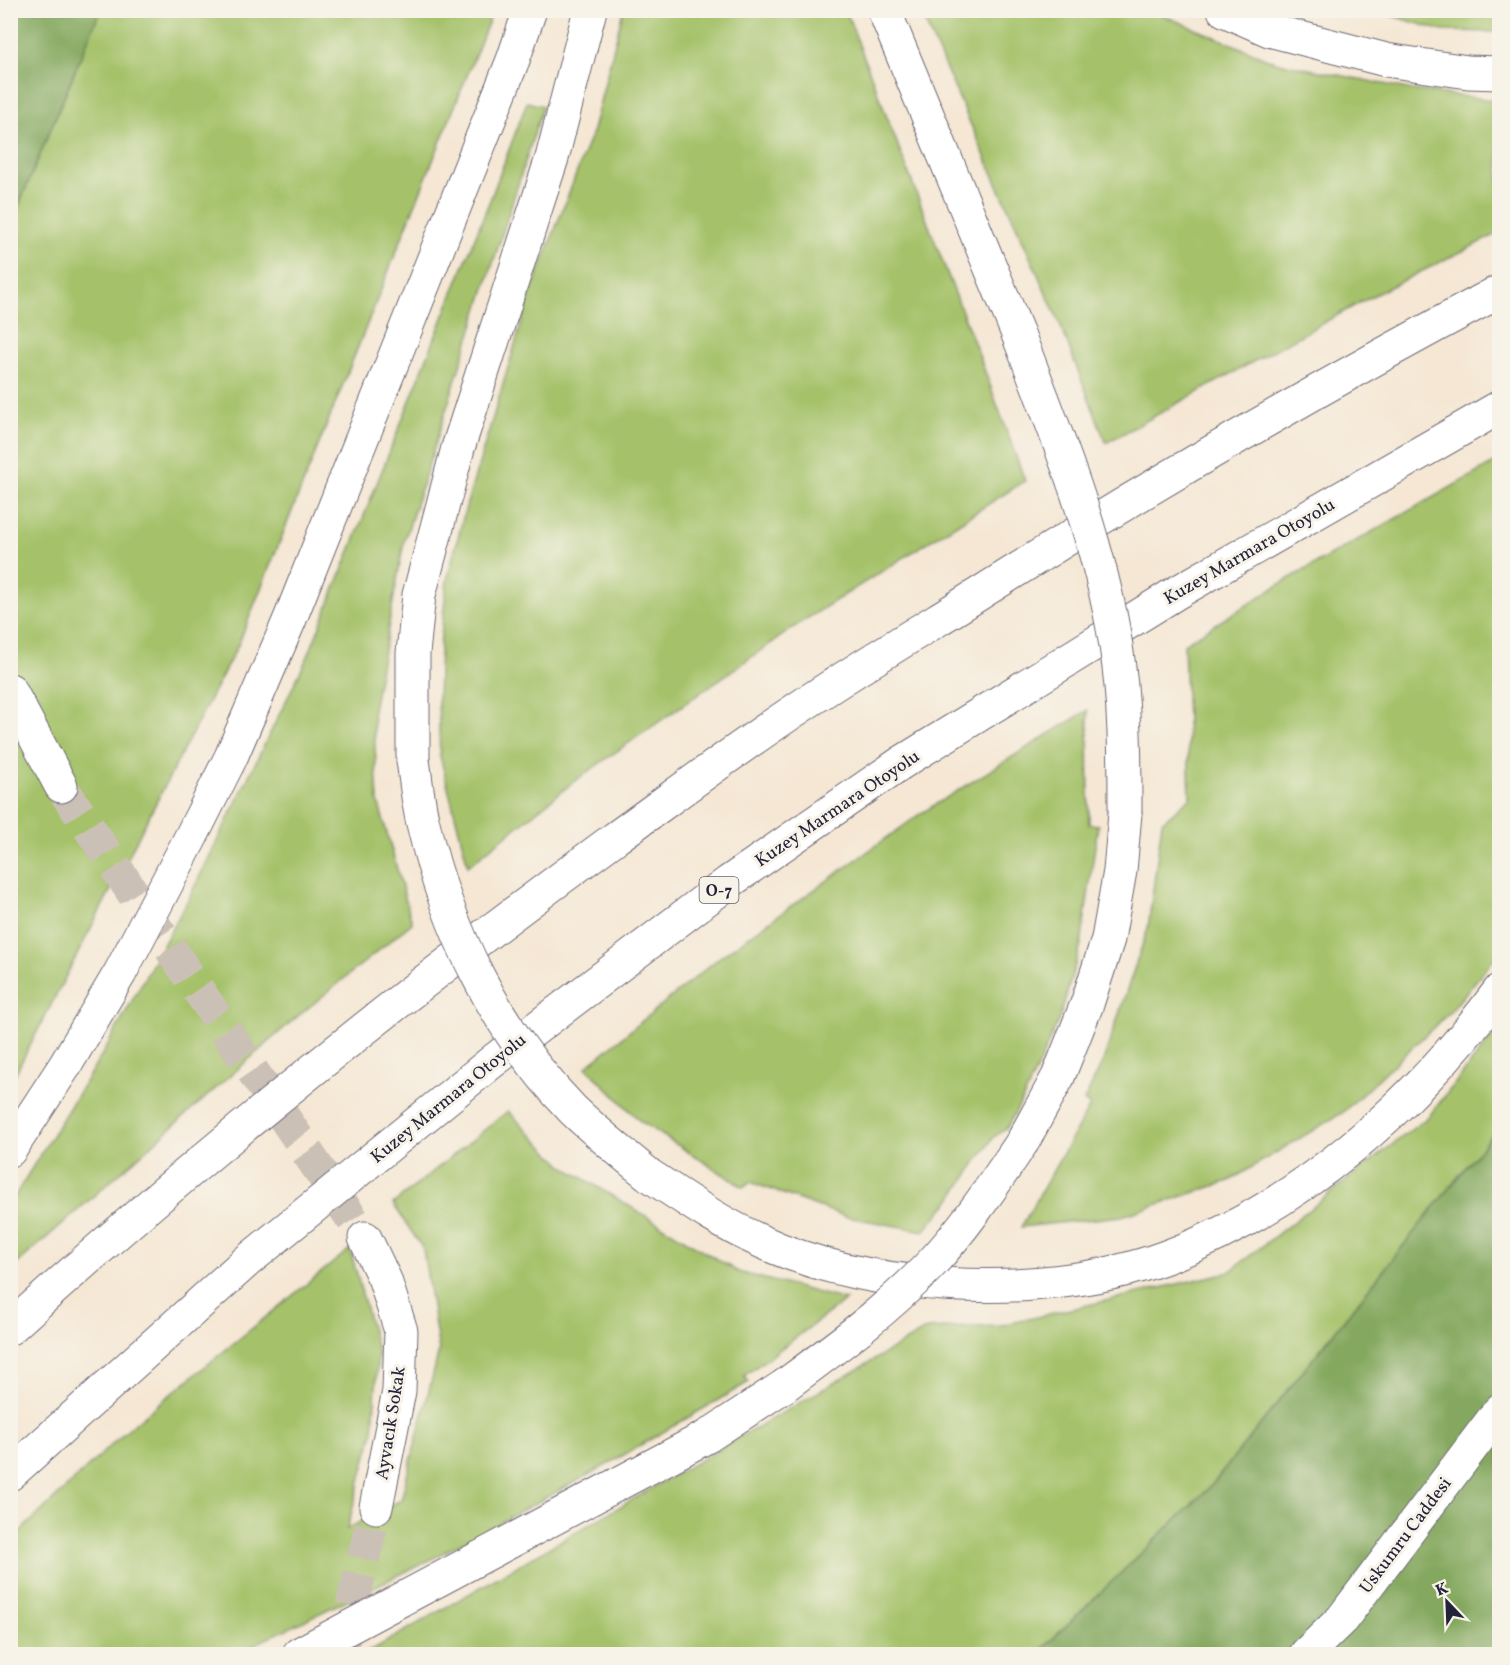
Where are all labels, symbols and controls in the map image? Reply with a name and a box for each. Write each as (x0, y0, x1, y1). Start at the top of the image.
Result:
street label: Kuzey Marmara Otoyolu (1160, 493, 1340, 612)
street label: Kuzey Marmara Otoyolu (750, 745, 925, 874)
road number: O-7 (700, 877, 738, 903)
street label: Kuzey Marmara Otoyolu (366, 1028, 532, 1170)
street label: Ayvacık Sokak (370, 1365, 413, 1482)
street label: Uskumru Caddesi (1354, 1473, 1458, 1599)
north arrow (1417, 1572, 1477, 1632)
text: K (1432, 1577, 1452, 1602)

